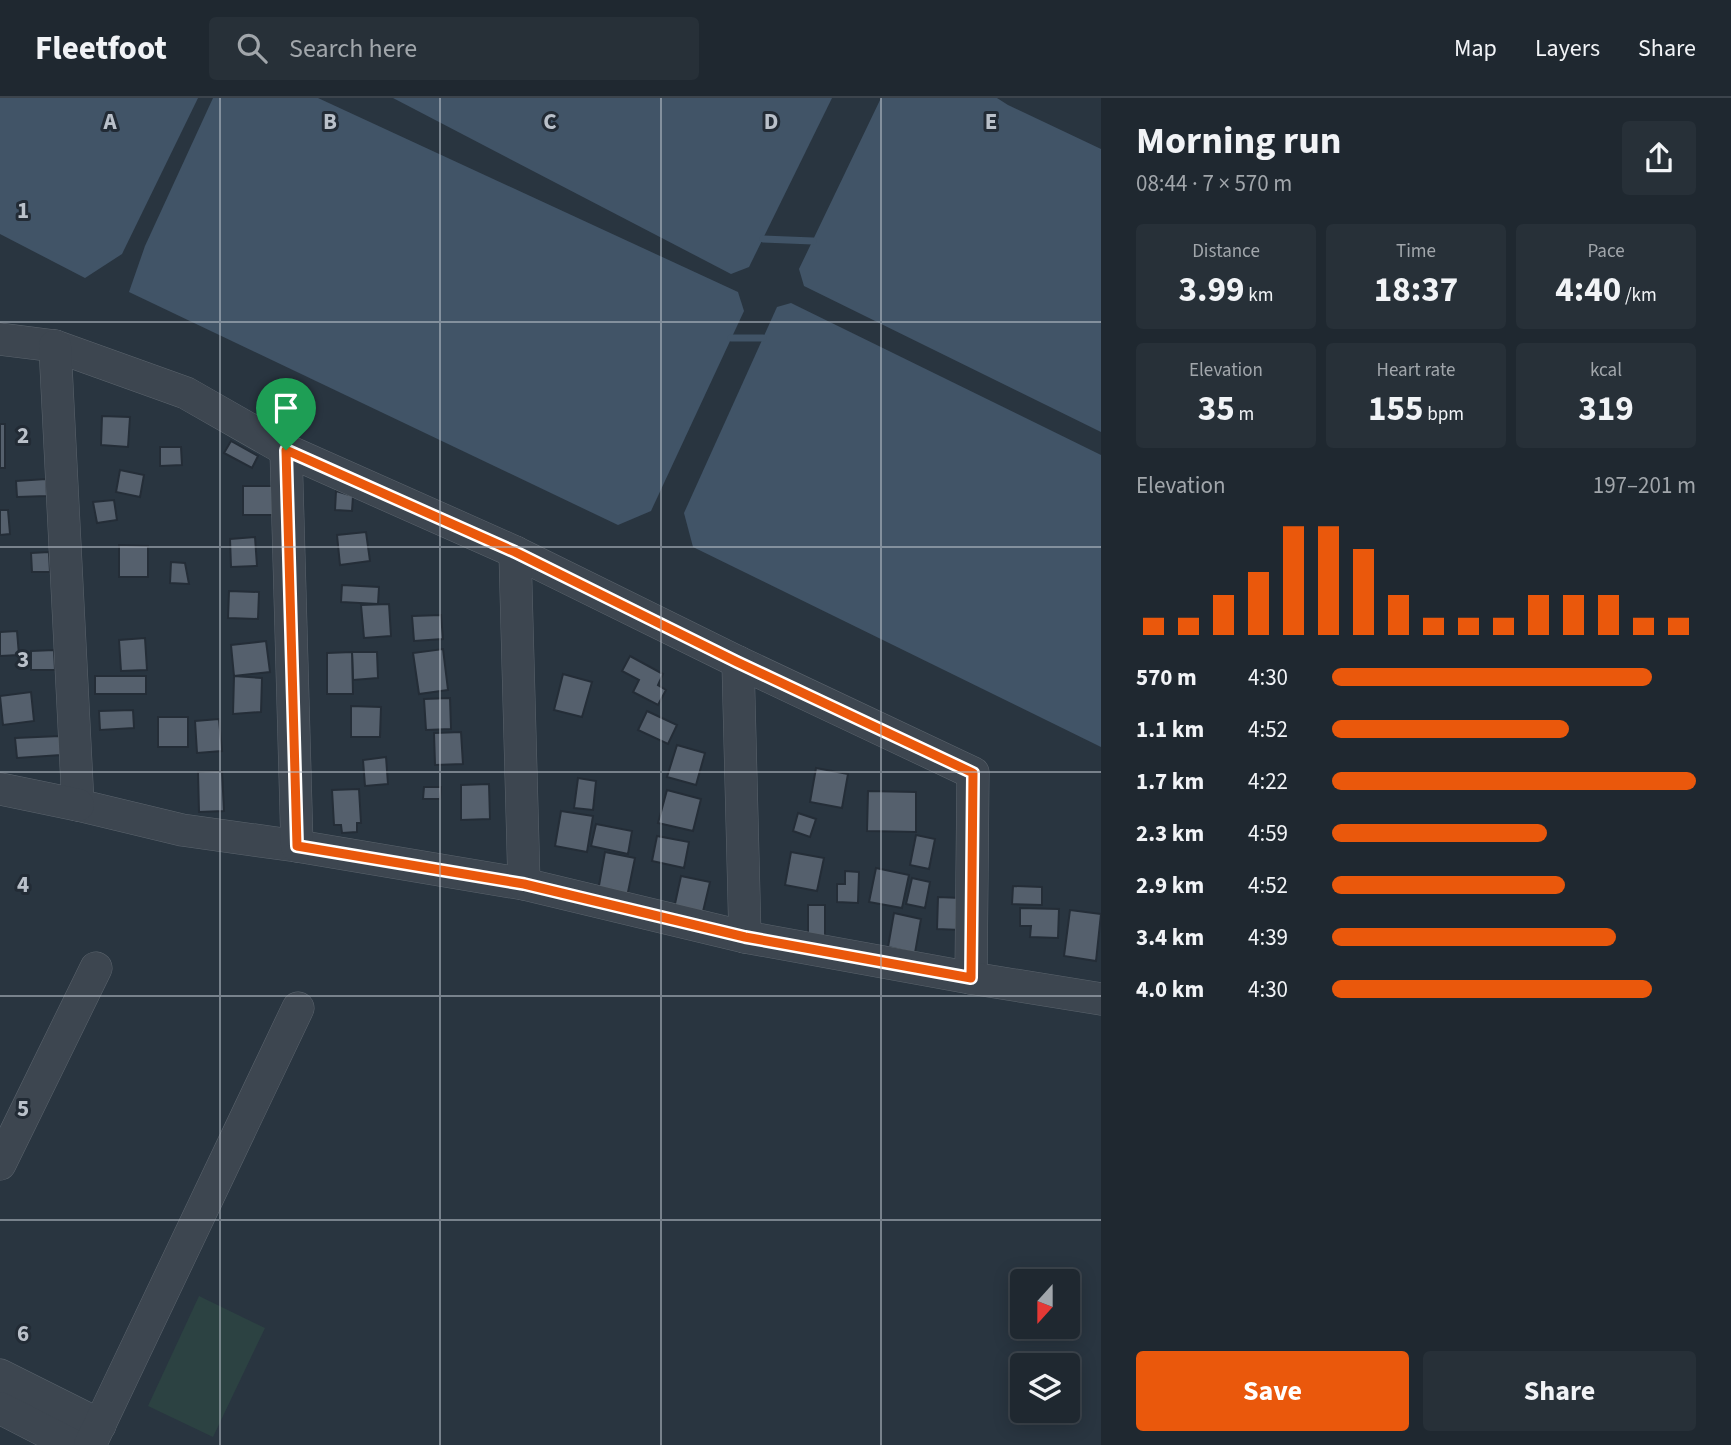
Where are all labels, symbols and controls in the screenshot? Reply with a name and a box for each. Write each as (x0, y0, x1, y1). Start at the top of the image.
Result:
search box (209, 17, 699, 80)
text: Fleetfoot (35, 25, 167, 72)
icon: search (233, 29, 271, 67)
text: Search here (289, 30, 417, 67)
text: Map (1454, 31, 1497, 66)
text: Layers (1535, 31, 1600, 66)
text: Share (1638, 31, 1696, 66)
text: A (102, 105, 117, 138)
text: B (323, 105, 337, 138)
text: C (543, 105, 557, 138)
text: D (764, 105, 778, 138)
text: E (985, 105, 997, 138)
text: Morning run (1136, 114, 1341, 168)
button: share (1622, 121, 1696, 195)
text: 08:44 · 7 × 570 m (1136, 167, 1292, 200)
text: 1 (17, 194, 29, 227)
text: Distance (1192, 238, 1260, 265)
text: Time (1396, 238, 1436, 265)
text: Pace (1587, 238, 1625, 265)
text: 3.99 (1179, 265, 1244, 315)
text: 18:37 (1374, 265, 1458, 315)
text: 4:40 (1555, 265, 1621, 315)
text: km (1244, 282, 1273, 309)
text: /km (1621, 282, 1657, 309)
text: Elevation (1189, 357, 1263, 384)
text: Heart rate (1377, 357, 1456, 384)
text: kcal (1590, 357, 1622, 384)
pin (256, 378, 316, 450)
text: 35 (1198, 384, 1235, 434)
text: 155 (1368, 384, 1423, 434)
text: 319 (1578, 384, 1634, 434)
icon: arrive (267, 389, 305, 427)
text: m (1235, 401, 1254, 428)
text: bpm (1423, 401, 1464, 428)
text: 2 (17, 419, 29, 452)
text: Elevation (1136, 469, 1226, 502)
text: 197–201 m (1593, 469, 1696, 502)
text: 3 (17, 643, 29, 676)
text: 570 m (1136, 661, 1197, 694)
text: 4:30 (1248, 661, 1288, 694)
text: 1.1 km (1136, 713, 1204, 746)
text: 4:52 (1248, 713, 1288, 746)
text: 1.7 km (1136, 765, 1204, 798)
text: 4:22 (1248, 765, 1288, 798)
text: 2.3 km (1136, 817, 1204, 850)
text: 4:59 (1248, 817, 1288, 850)
text: 4 (17, 868, 29, 901)
text: 2.9 km (1136, 869, 1204, 902)
text: 4:52 (1248, 869, 1288, 902)
text: 3.4 km (1136, 921, 1204, 954)
text: 4:39 (1248, 921, 1288, 954)
text: 4.0 km (1136, 973, 1204, 1006)
text: 4:30 (1248, 973, 1288, 1006)
text: 5 (17, 1092, 29, 1125)
north arrow (1010, 1269, 1080, 1339)
map controls (1010, 1269, 1080, 1423)
text: 6 (17, 1317, 29, 1350)
button: Save (1136, 1351, 1409, 1431)
button: Share (1423, 1351, 1696, 1431)
button: layers (1010, 1353, 1080, 1423)

